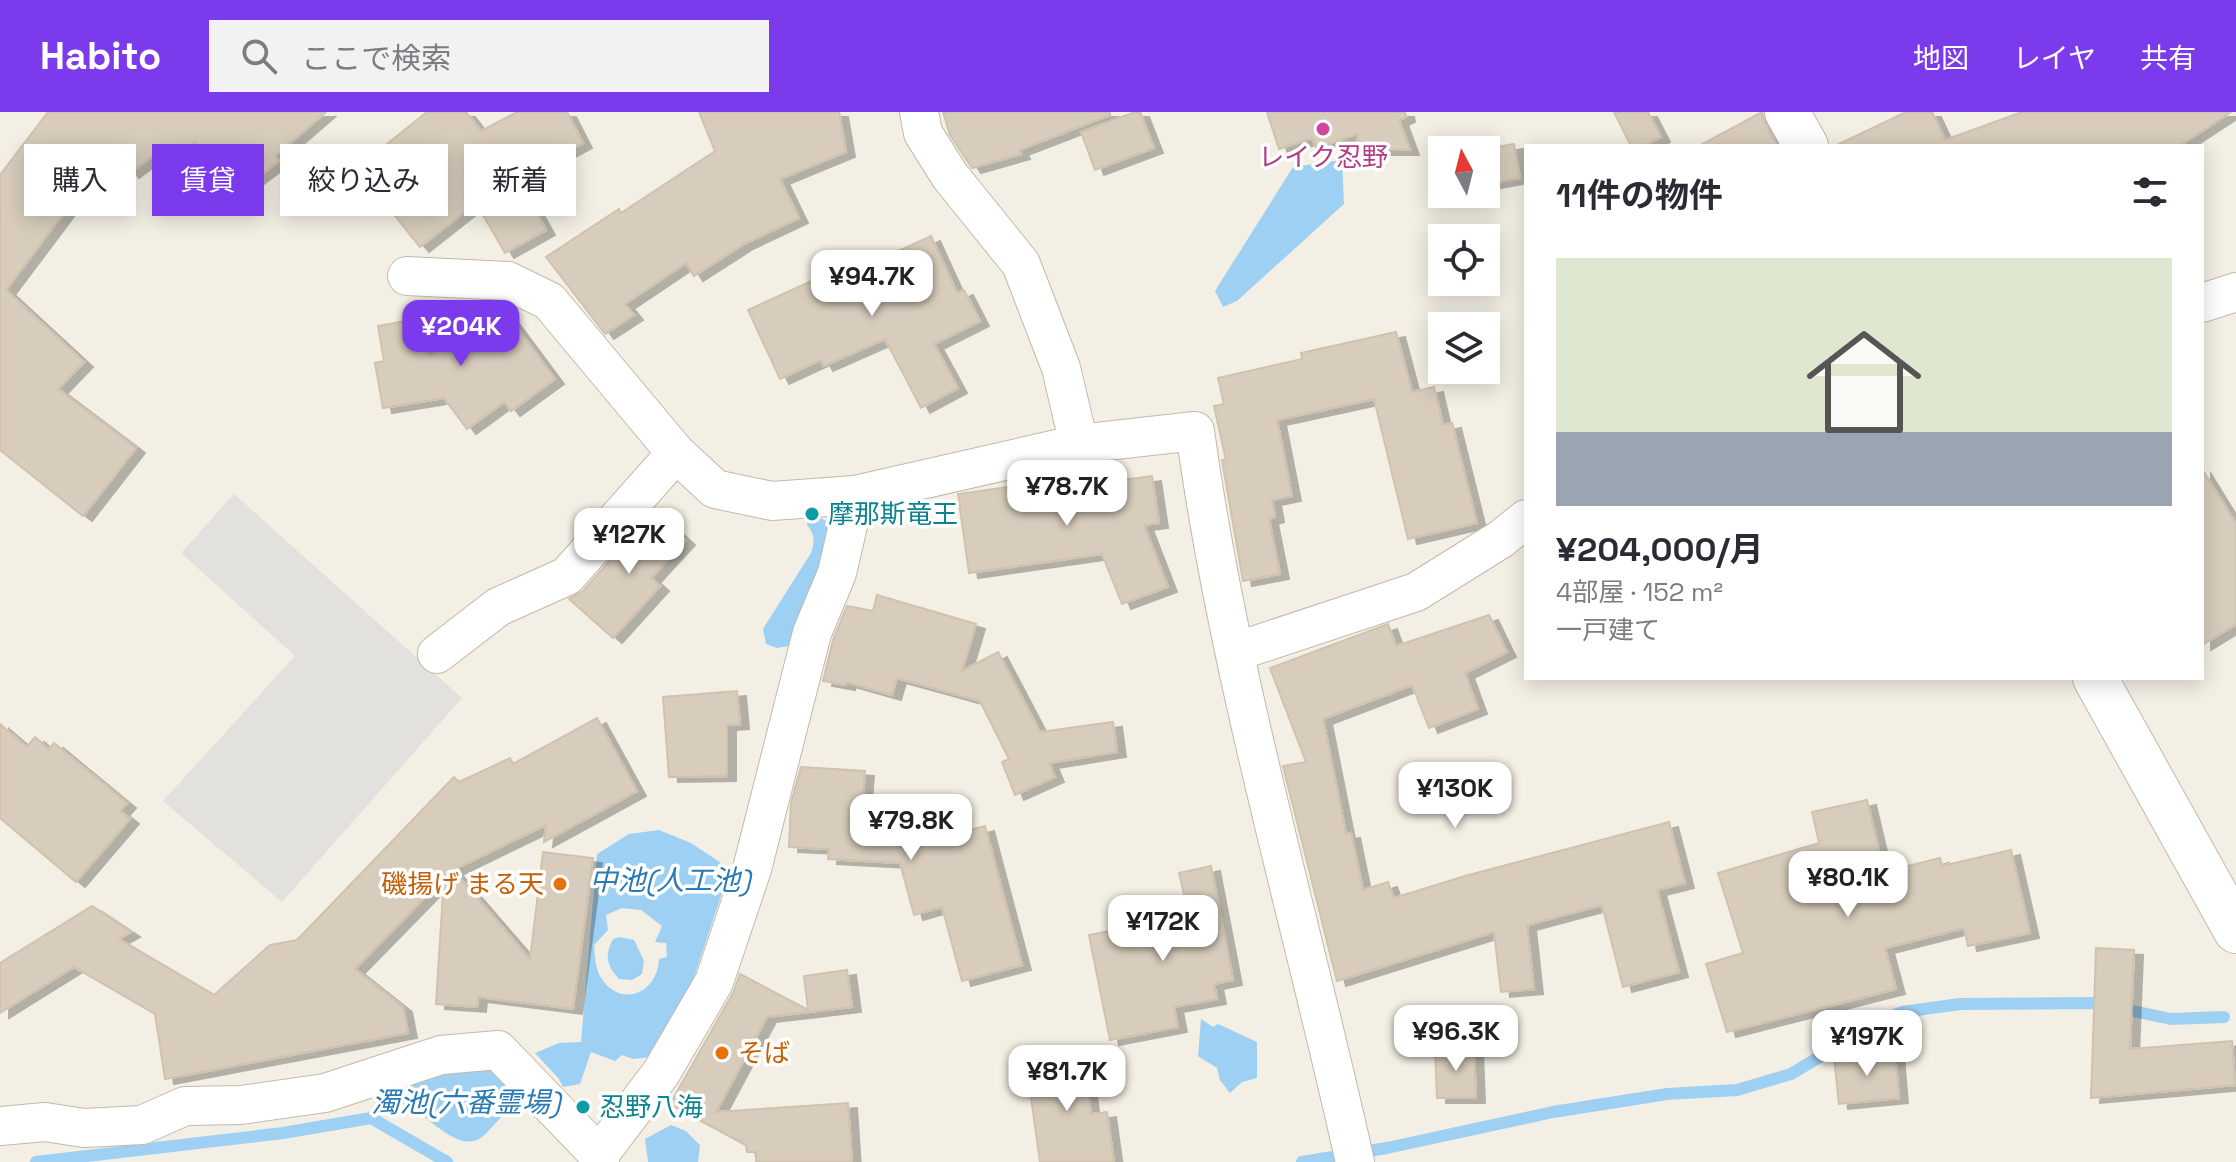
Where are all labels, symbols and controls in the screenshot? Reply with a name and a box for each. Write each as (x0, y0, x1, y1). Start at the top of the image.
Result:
search box (209, 20, 769, 92)
text: Habito (40, 32, 161, 80)
icon: search (237, 34, 281, 78)
text: ここで検索 (301, 39, 451, 78)
text: 地図 (1913, 40, 1969, 76)
text: レイヤ (2013, 40, 2096, 76)
text: 共有 (2140, 40, 2196, 76)
marker: レイク忍野 (1314, 120, 1332, 138)
north arrow (1428, 136, 1500, 208)
map controls (1428, 136, 1500, 384)
place label: レイク忍野 (1258, 140, 1388, 174)
chip: 購入 (24, 144, 136, 216)
chip: 賃貸 (152, 144, 264, 216)
chip: 絞り込み (280, 144, 448, 216)
chip: 新着 (464, 144, 576, 216)
icon: filters (2128, 170, 2172, 214)
text: 11件の物件 (1556, 174, 1723, 217)
button: locate (1428, 224, 1500, 296)
pin: ¥94.7K (807, 250, 937, 318)
text: ¥94.7K (829, 259, 915, 293)
pin: ¥204K (405, 300, 517, 368)
text: ¥204K (420, 309, 502, 343)
icon: home (1792, 310, 1936, 454)
button: layers (1428, 312, 1500, 384)
pin: ¥78.7K (1002, 460, 1132, 528)
text: ¥78.7K (1025, 469, 1109, 503)
place label: 摩那斯竜王 (828, 497, 958, 531)
marker: 摩那斯竜王 (803, 505, 821, 523)
pin: ¥127K (573, 508, 685, 576)
text: ¥127K (592, 517, 666, 551)
text: ¥204,000/月 (1556, 528, 1764, 571)
text: 4部屋 · 152 m² (1556, 575, 1723, 609)
text: 一戸建て (1556, 613, 1660, 647)
pin: ¥130K (1399, 762, 1511, 830)
text: ¥130K (1417, 771, 1493, 805)
pin: ¥79.8K (846, 794, 976, 862)
text: ¥79.8K (868, 803, 954, 837)
pin: ¥80.1K (1783, 851, 1913, 919)
text: ¥80.1K (1807, 860, 1889, 894)
water label: 中池(人工池) (589, 862, 753, 898)
place label: 磯揚げ まる天 (381, 867, 544, 901)
marker: 磯揚げ まる天 (551, 875, 569, 893)
pin: ¥172K (1107, 895, 1219, 963)
text: ¥172K (1126, 904, 1200, 938)
pin: ¥96.3K (1391, 1005, 1521, 1073)
pin: ¥197K (1811, 1010, 1923, 1078)
text: ¥96.3K (1412, 1014, 1500, 1048)
text: ¥197K (1830, 1019, 1904, 1053)
place label: そば (738, 1036, 790, 1070)
marker: そば (713, 1044, 731, 1062)
pin: ¥81.7K (1002, 1045, 1132, 1113)
text: ¥81.7K (1026, 1054, 1108, 1088)
water label: 濁池(六番霊場) (371, 1084, 563, 1120)
place label: 忍野八海 (599, 1090, 703, 1124)
marker: 忍野八海 (574, 1098, 592, 1116)

